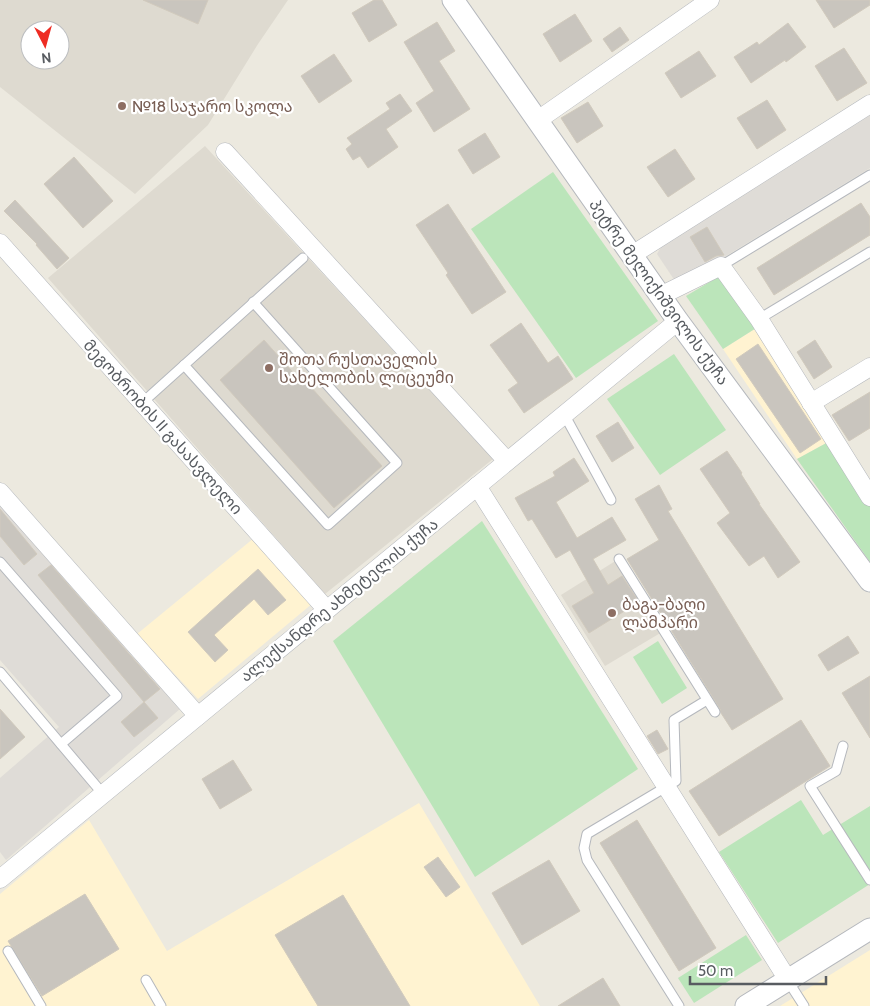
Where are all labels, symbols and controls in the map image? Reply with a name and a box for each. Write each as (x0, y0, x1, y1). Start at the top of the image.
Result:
north arrow (20, 20, 70, 70)
text: N (40, 48, 52, 67)
place label: №18 საჯარო სკოლა (132, 97, 293, 117)
marker: №18 საჯარო სკოლა (116, 100, 128, 112)
street label: პეტრე მელიქიშვილის ქუჩა (584, 195, 733, 389)
street label: მეგობრობის II გასასვლელი (79, 336, 246, 519)
place label: შოთა რუსთაველის სახელობის ლიცეუმი (279, 350, 454, 388)
marker: შოთა რუსთაველის სახელობის ლიცეუმი (263, 362, 275, 374)
street label: ალექსანდრე ახმეტელის ქუჩა (236, 514, 442, 687)
place label: ბაგა-ბაღი ლამპარი (622, 595, 705, 633)
marker: ბაგა-ბაღი ლამპარი (606, 607, 618, 619)
scale bar (690, 954, 826, 986)
text: 50 m (698, 962, 733, 980)

